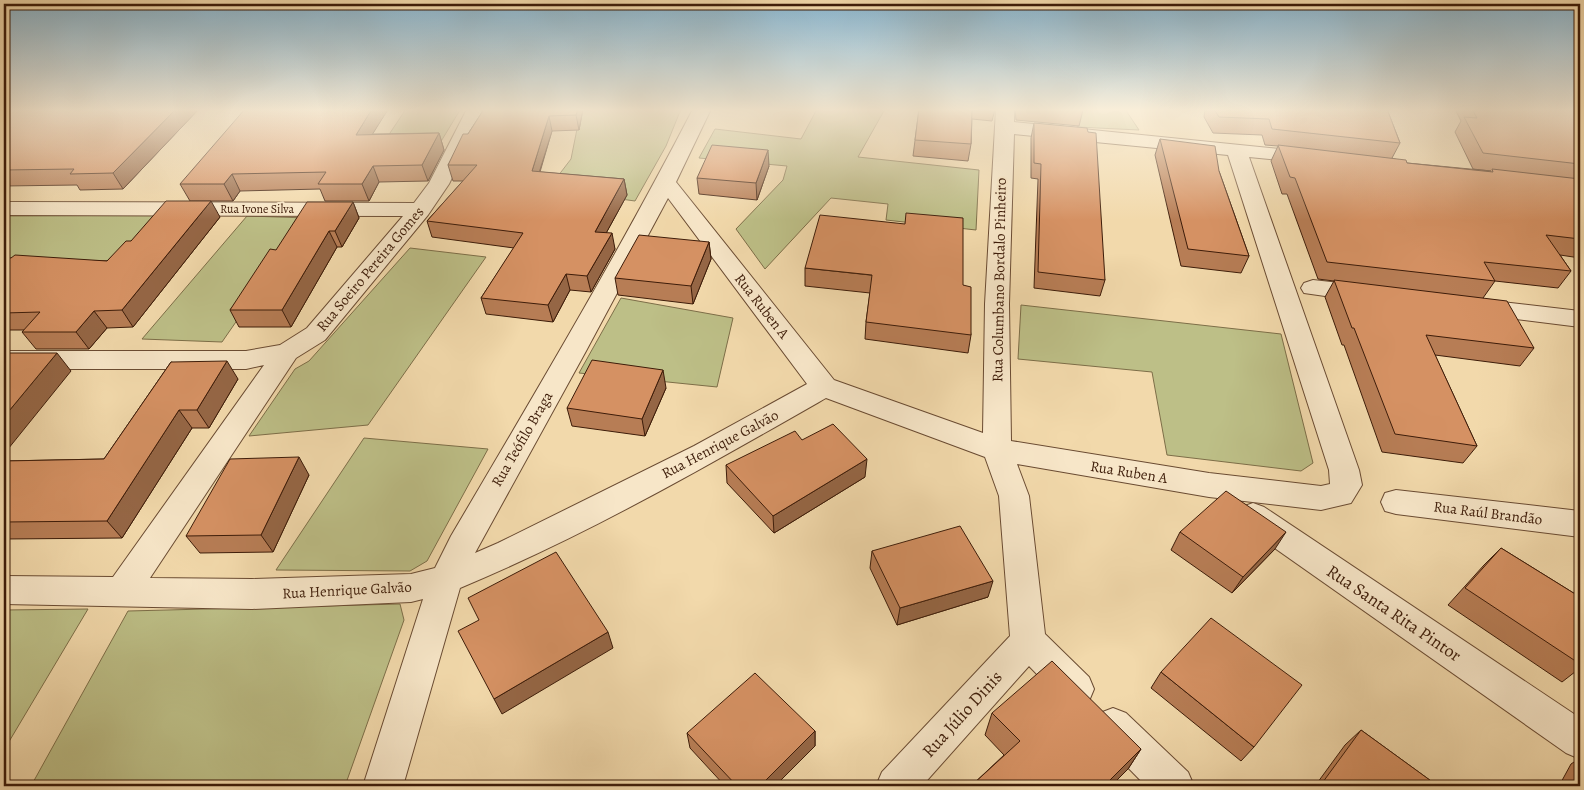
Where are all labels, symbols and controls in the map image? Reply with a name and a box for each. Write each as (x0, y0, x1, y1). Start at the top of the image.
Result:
street label: Rua Columbano Bordalo Pinheiro (987, 178, 1011, 382)
street label: Rua Ivone Silva (220, 201, 294, 217)
street label: Rua Soeiro Pereira Gomes (312, 202, 428, 336)
street label: Rua Ruben A (730, 269, 794, 343)
street label: Rua Teófilo Braga (487, 388, 557, 490)
street label: Rua Henrique Galvão (658, 405, 782, 483)
street label: Rua Ruben A (1089, 456, 1169, 488)
street label: Rua Raúl Brandão (1432, 496, 1544, 530)
street label: Rua Santa Rita Pintor (1322, 559, 1466, 667)
street label: Rua Henrique Galvão (282, 577, 412, 603)
street label: Rua Júlio Dinis (917, 665, 1007, 763)

